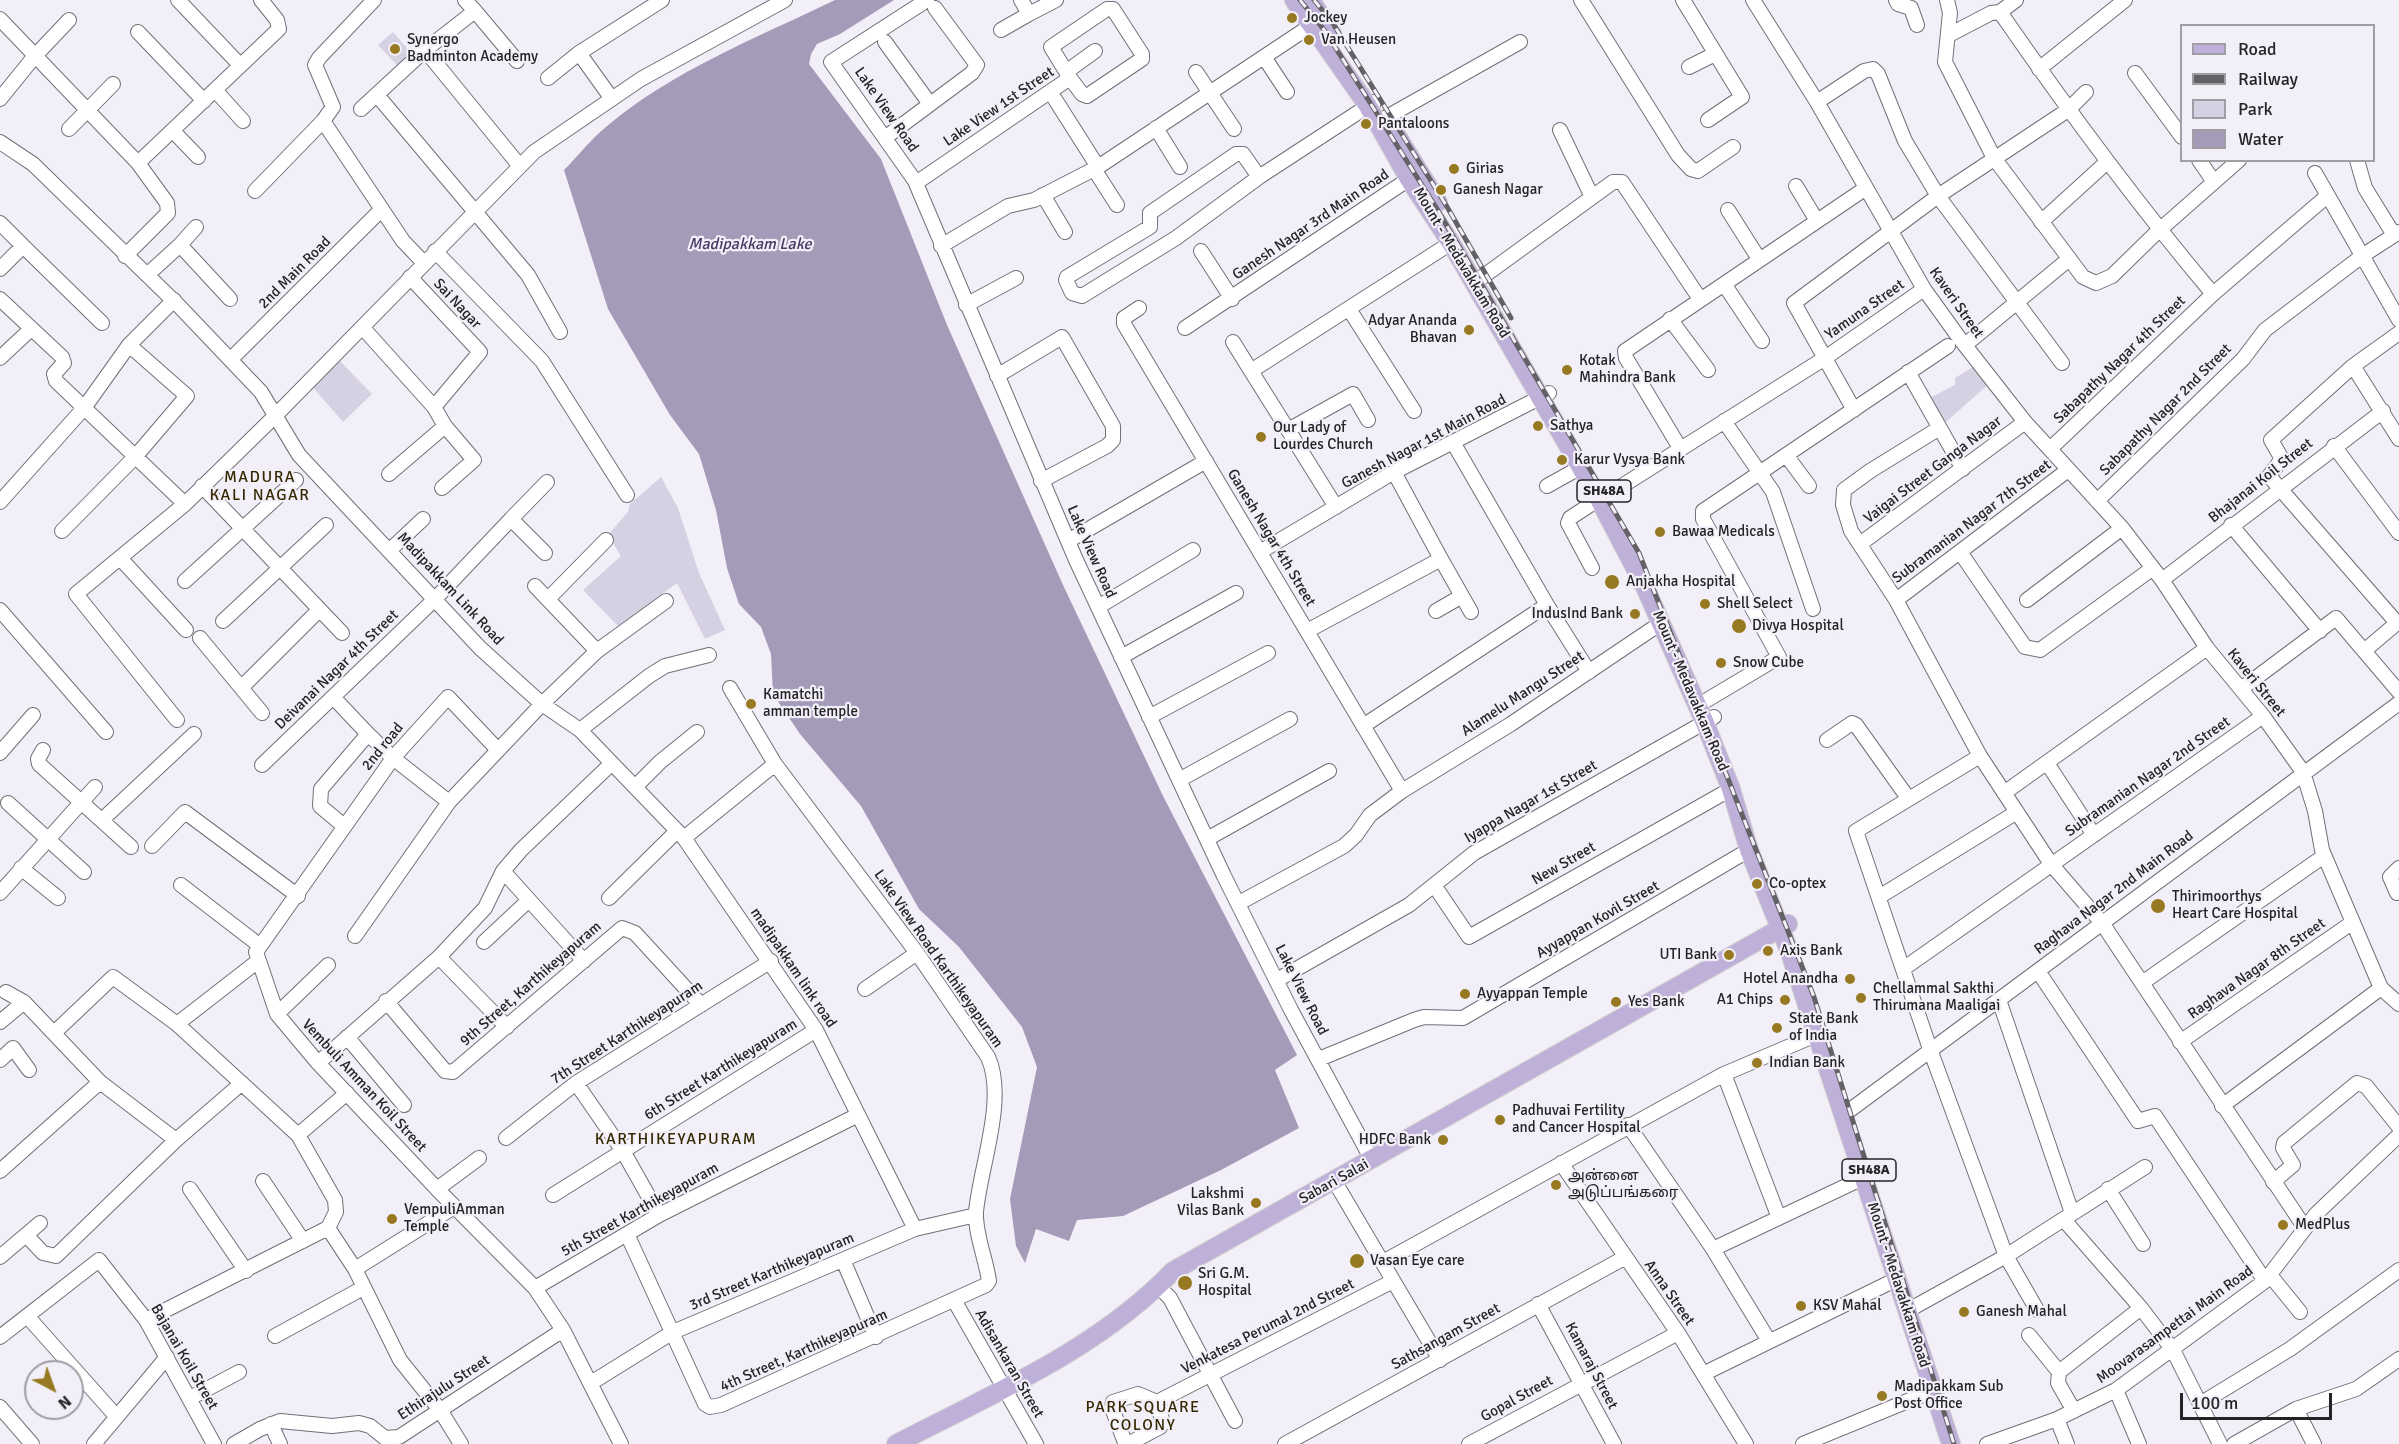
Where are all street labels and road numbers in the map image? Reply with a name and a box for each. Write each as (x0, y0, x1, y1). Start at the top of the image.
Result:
street label: Lake View 1st Street (940, 63, 1058, 151)
street label: Lake View Road (850, 64, 922, 156)
street label: Ganesh Nagar 3rd Main Road (1229, 166, 1393, 284)
street label: Mount - Medavakkam Road (1409, 184, 1513, 342)
street label: 2nd Main Road (255, 233, 335, 313)
street label: Kaveri Street (1925, 264, 1987, 342)
street label: Sai Nagar (429, 275, 485, 333)
street label: Yamuna Street (1822, 276, 1908, 344)
street label: Sabapathy Nagar 4th Street (2050, 292, 2190, 428)
street label: Sabapathy Nagar 2nd Street (2096, 340, 2236, 480)
street label: Ganesh Nagar 1st Main Road (1339, 391, 1509, 493)
street label: Vaigai Street Ganga Nagar (1860, 412, 2006, 528)
street label: Bhajanai Koil Street (2205, 435, 2317, 527)
street label: Subramanian Nagar 7th Street (1889, 456, 2055, 588)
street label: Ganesh Nagar 4th Street (1223, 466, 1319, 610)
road number: SH48A (1577, 480, 1631, 502)
street label: Lake View Road (1063, 503, 1119, 601)
street label: Madipakkam Link Road (393, 529, 507, 649)
street label: Deivanai Nagar 4th Street (272, 606, 402, 734)
street label: Mount - Medavakkam Road (1648, 608, 1732, 774)
street label: Kaveri Street (2223, 645, 2289, 721)
street label: Alamelu Mangu Street (1458, 648, 1588, 740)
street label: Subramanian Nagar 2nd Street (2062, 713, 2234, 841)
street label: 2nd road (358, 720, 408, 774)
street label: Iyappa Nagar 1st Street (1462, 757, 1600, 847)
street label: Raghava Nagar 2nd Main Road (2031, 827, 2197, 959)
street label: New Street (1529, 839, 1599, 889)
street label: Lake View Road Karthikeyapuram (870, 867, 1006, 1051)
street label: Ayyappan Kovil Street (1533, 877, 1663, 963)
street label: madipakkam link road (746, 905, 840, 1031)
street label: Raghava Nagar 8th Street (2185, 915, 2329, 1023)
street label: 9th Street, Karthikeyapuram (457, 918, 605, 1050)
street label: Lake View Road (1270, 942, 1332, 1038)
street label: 7th Street Karthikeyapuram (548, 977, 706, 1089)
street label: 6th Street Karthikeyapuram (641, 1015, 801, 1125)
street label: Vembuli Amman Koil Street (298, 1016, 430, 1156)
street label: Sabari Salai (1296, 1156, 1372, 1208)
street label: 5th Street Karthikeyapuram (558, 1159, 722, 1261)
road number: SH48A (1842, 1159, 1896, 1181)
street label: Mount - Medavakkam Road (1863, 1200, 1933, 1370)
street label: 3rd Street Karthikeyapuram (687, 1229, 857, 1315)
street label: Anna Street (1640, 1257, 1698, 1329)
street label: Moovarasampettai Main Road (2093, 1262, 2257, 1388)
street label: Venkatesa Perumal 2nd Street (1178, 1275, 1358, 1379)
street label: Sathsangam Street (1389, 1300, 1503, 1374)
street label: Bajanai Koil Street (146, 1301, 222, 1413)
street label: 4th Street, Karthikeyapuram (718, 1306, 890, 1396)
street label: Adisankaran Street (971, 1307, 1047, 1421)
street label: Kamaraj Street (1561, 1320, 1621, 1412)
street label: Ethirajulu Street (395, 1352, 493, 1424)
street label: Gopal Street (1478, 1372, 1556, 1426)

